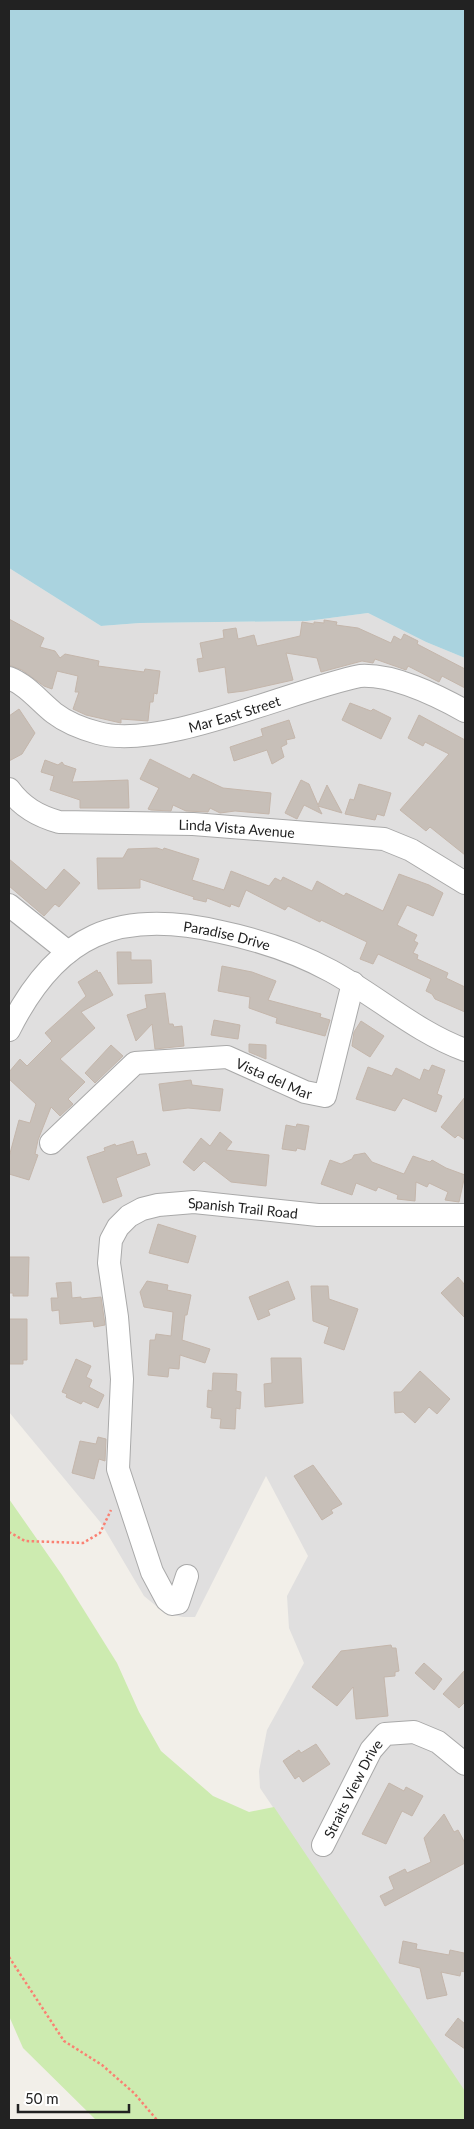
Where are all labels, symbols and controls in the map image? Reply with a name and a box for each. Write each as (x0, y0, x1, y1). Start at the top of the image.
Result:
street label: Mar East Street (186, 691, 282, 735)
street label: Linda Vista Avenue (178, 815, 296, 840)
street label: Paradise Drive (183, 917, 273, 953)
street label: Vista del Mar (234, 1054, 314, 1102)
street label: Spanish Trail Road (187, 1193, 299, 1221)
street label: Straits View Drive (320, 1735, 386, 1841)
scale bar (18, 2082, 129, 2114)
text: 50 m (25, 2089, 59, 2107)

